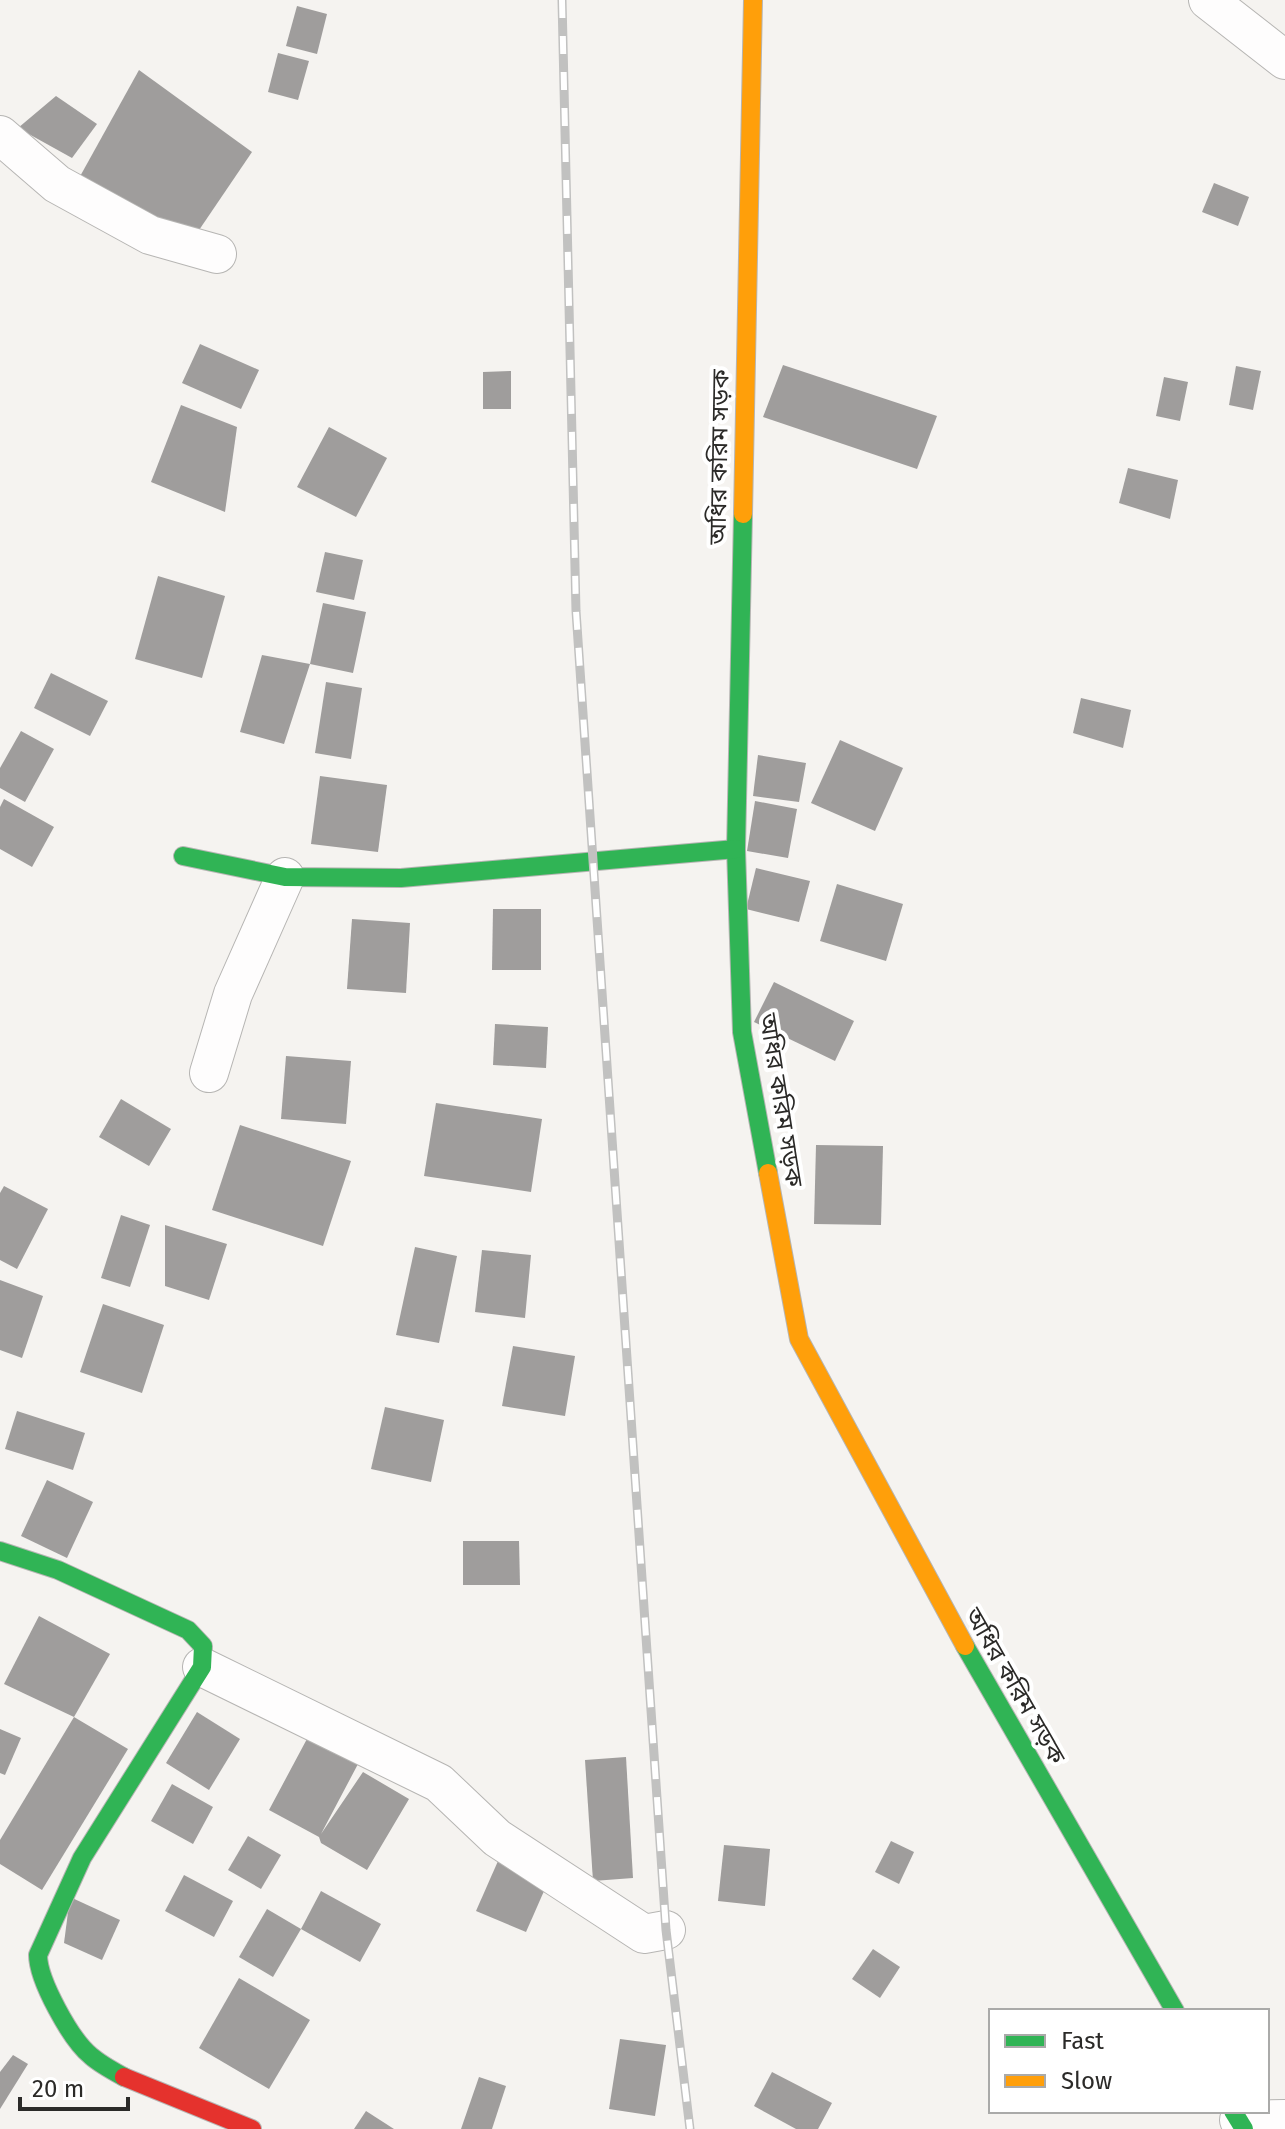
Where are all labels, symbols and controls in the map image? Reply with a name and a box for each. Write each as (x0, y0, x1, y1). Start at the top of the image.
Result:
street label: অধির করিম সড়ক (703, 368, 735, 546)
street label: অধির করিম সড়ক (753, 1010, 809, 1189)
street label: অধির করিম সড়ক (959, 1602, 1071, 1769)
legend (989, 2009, 1269, 2113)
text: Fast (1061, 2027, 1104, 2055)
scale bar (20, 2061, 128, 2111)
text: Slow (1061, 2067, 1112, 2095)
text: 20 m (32, 2075, 84, 2103)

